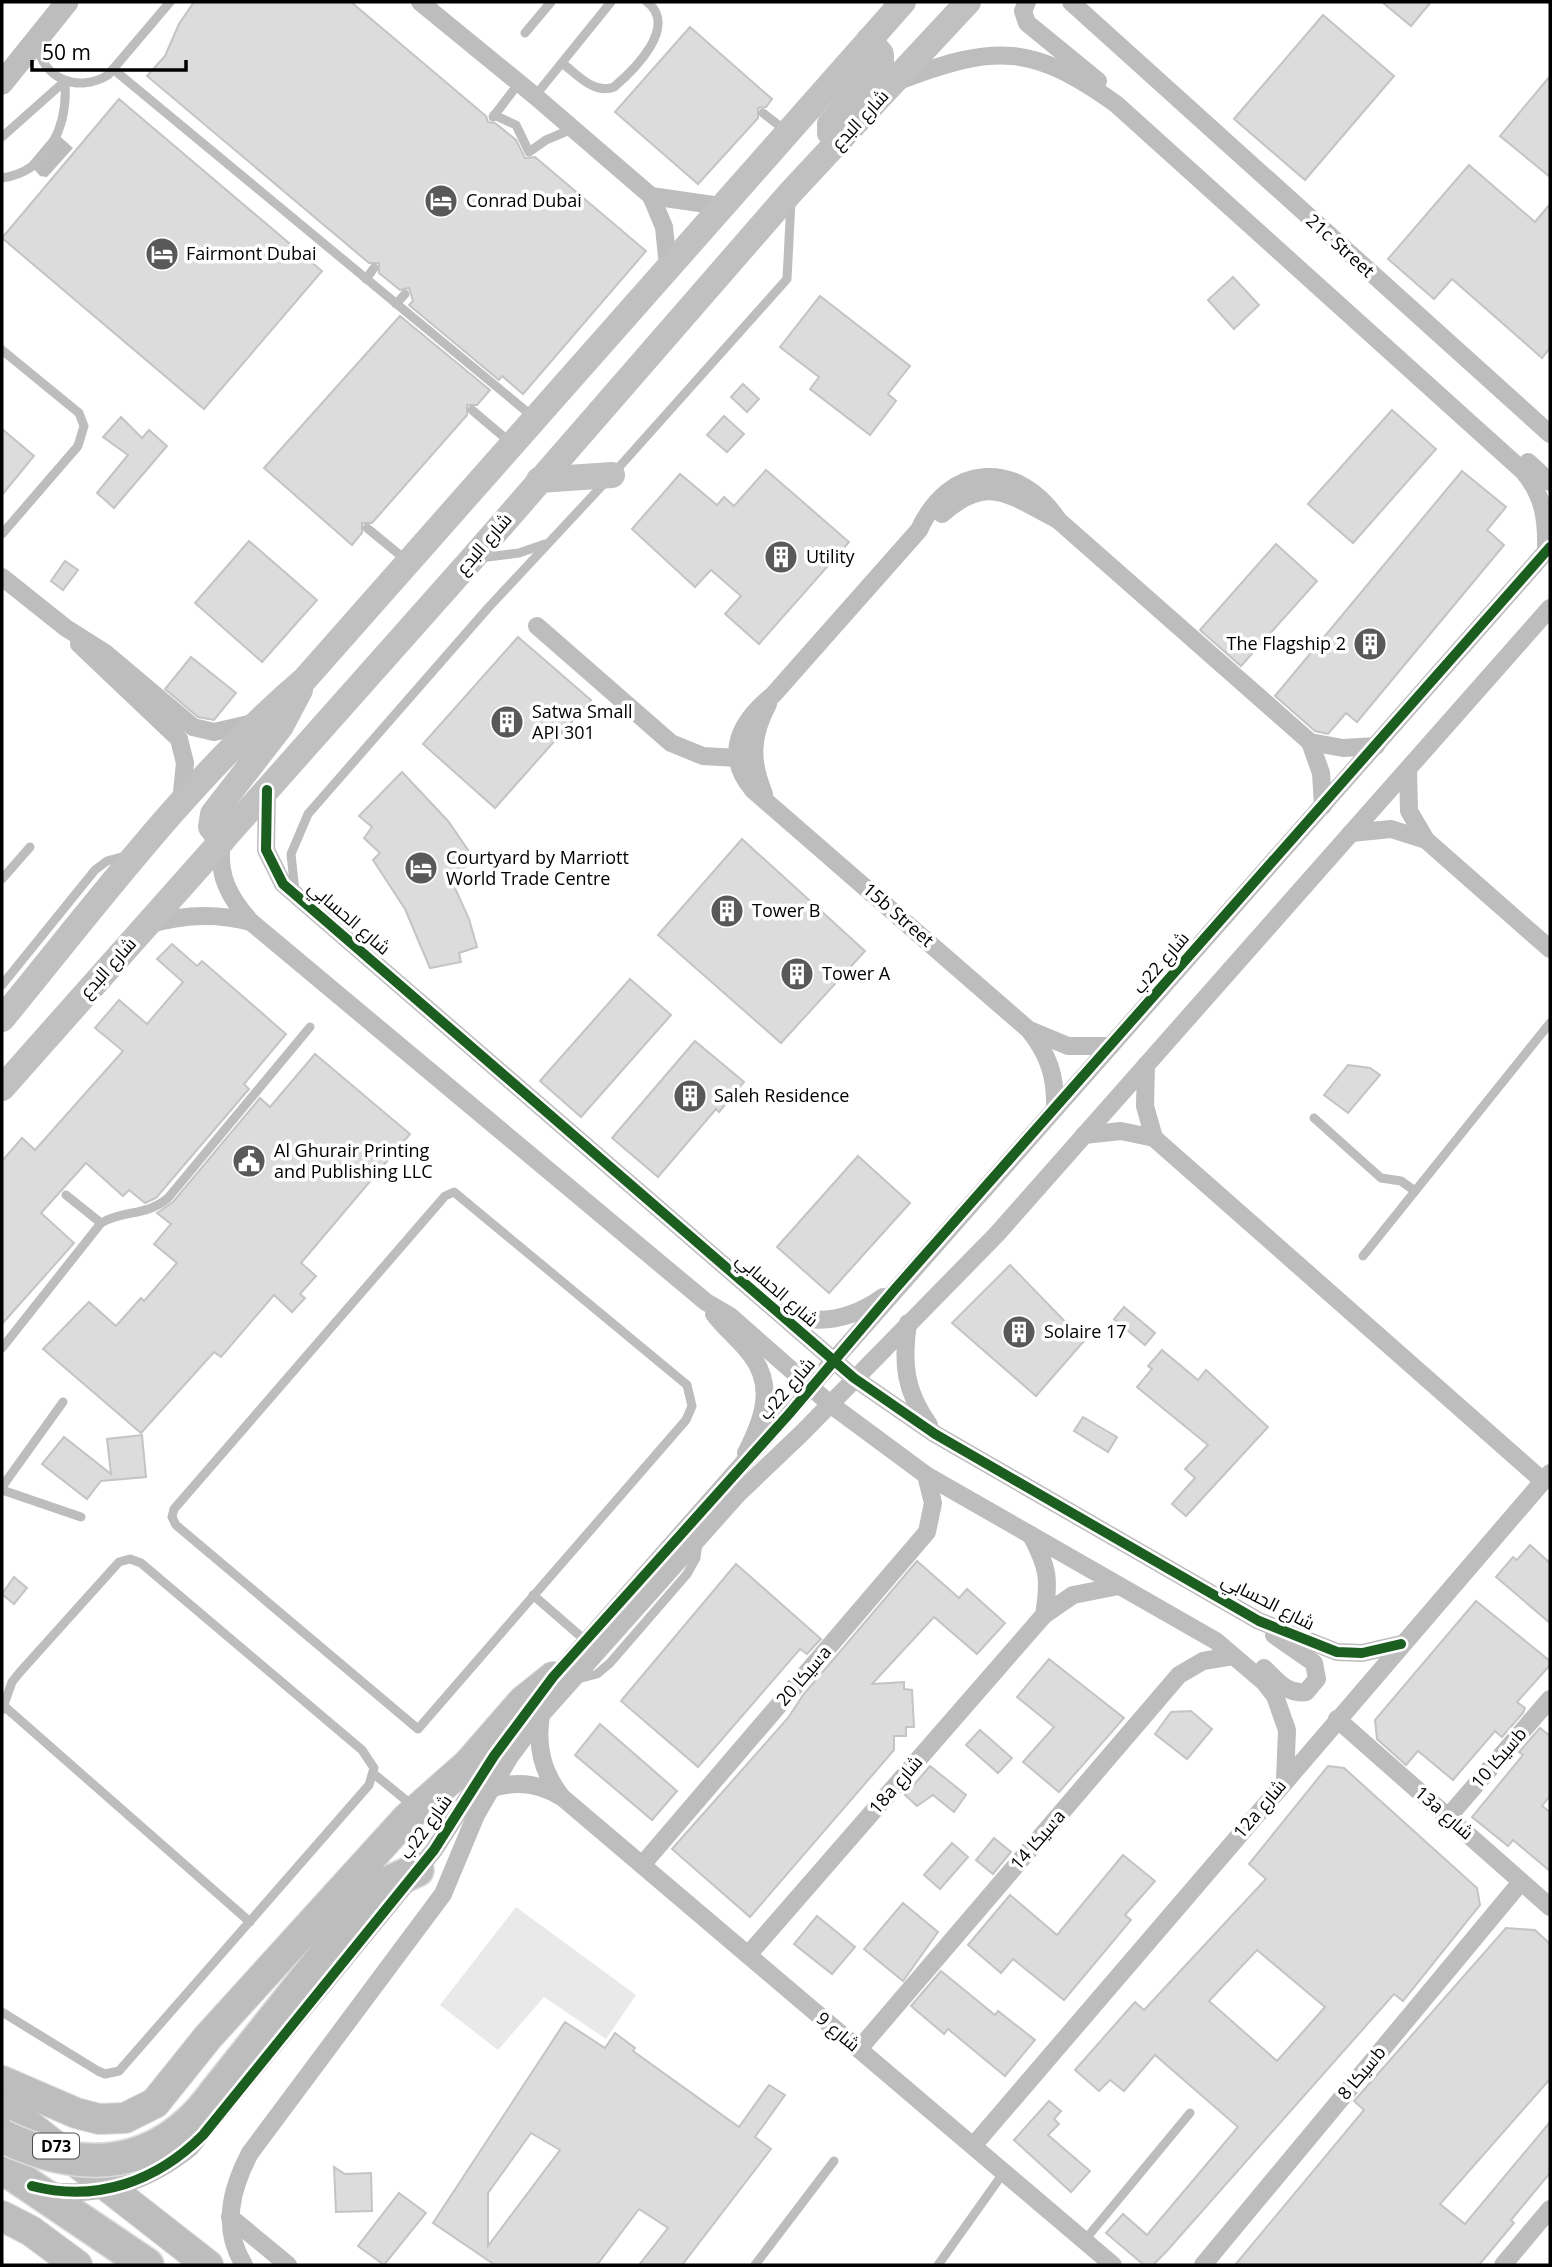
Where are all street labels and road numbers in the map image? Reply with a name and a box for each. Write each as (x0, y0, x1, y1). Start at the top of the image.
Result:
street label: شارع البدع (825, 84, 894, 155)
street label: 21c Street (1301, 208, 1380, 282)
street label: شارع البدع (450, 507, 517, 580)
street label: شارع الحسابي (301, 875, 396, 962)
street label: 15b Street (858, 877, 939, 952)
street label: شارع 22ب (1127, 926, 1194, 999)
street label: شارع البدع (74, 932, 142, 1004)
street label: شارع الحسابي (729, 1247, 824, 1334)
street label: شارع 22ب (753, 1352, 820, 1425)
street label: شارع الحسابي (1216, 1567, 1319, 1638)
street label: سيكا 20a (770, 1640, 836, 1711)
street label: سيكا 10b (1465, 1722, 1531, 1793)
street label: 18a شارع (863, 1750, 928, 1819)
street label: 12a شارع (1227, 1774, 1292, 1844)
street label: 13a شارع (1410, 1780, 1479, 1845)
street label: شارع 22ب (394, 1789, 458, 1864)
street label: سيكا 14a (1004, 1804, 1070, 1875)
street label: شارع 9 (811, 2006, 865, 2057)
street label: سيكا 8b (1332, 2040, 1391, 2104)
road number: D73 (33, 2134, 79, 2158)

